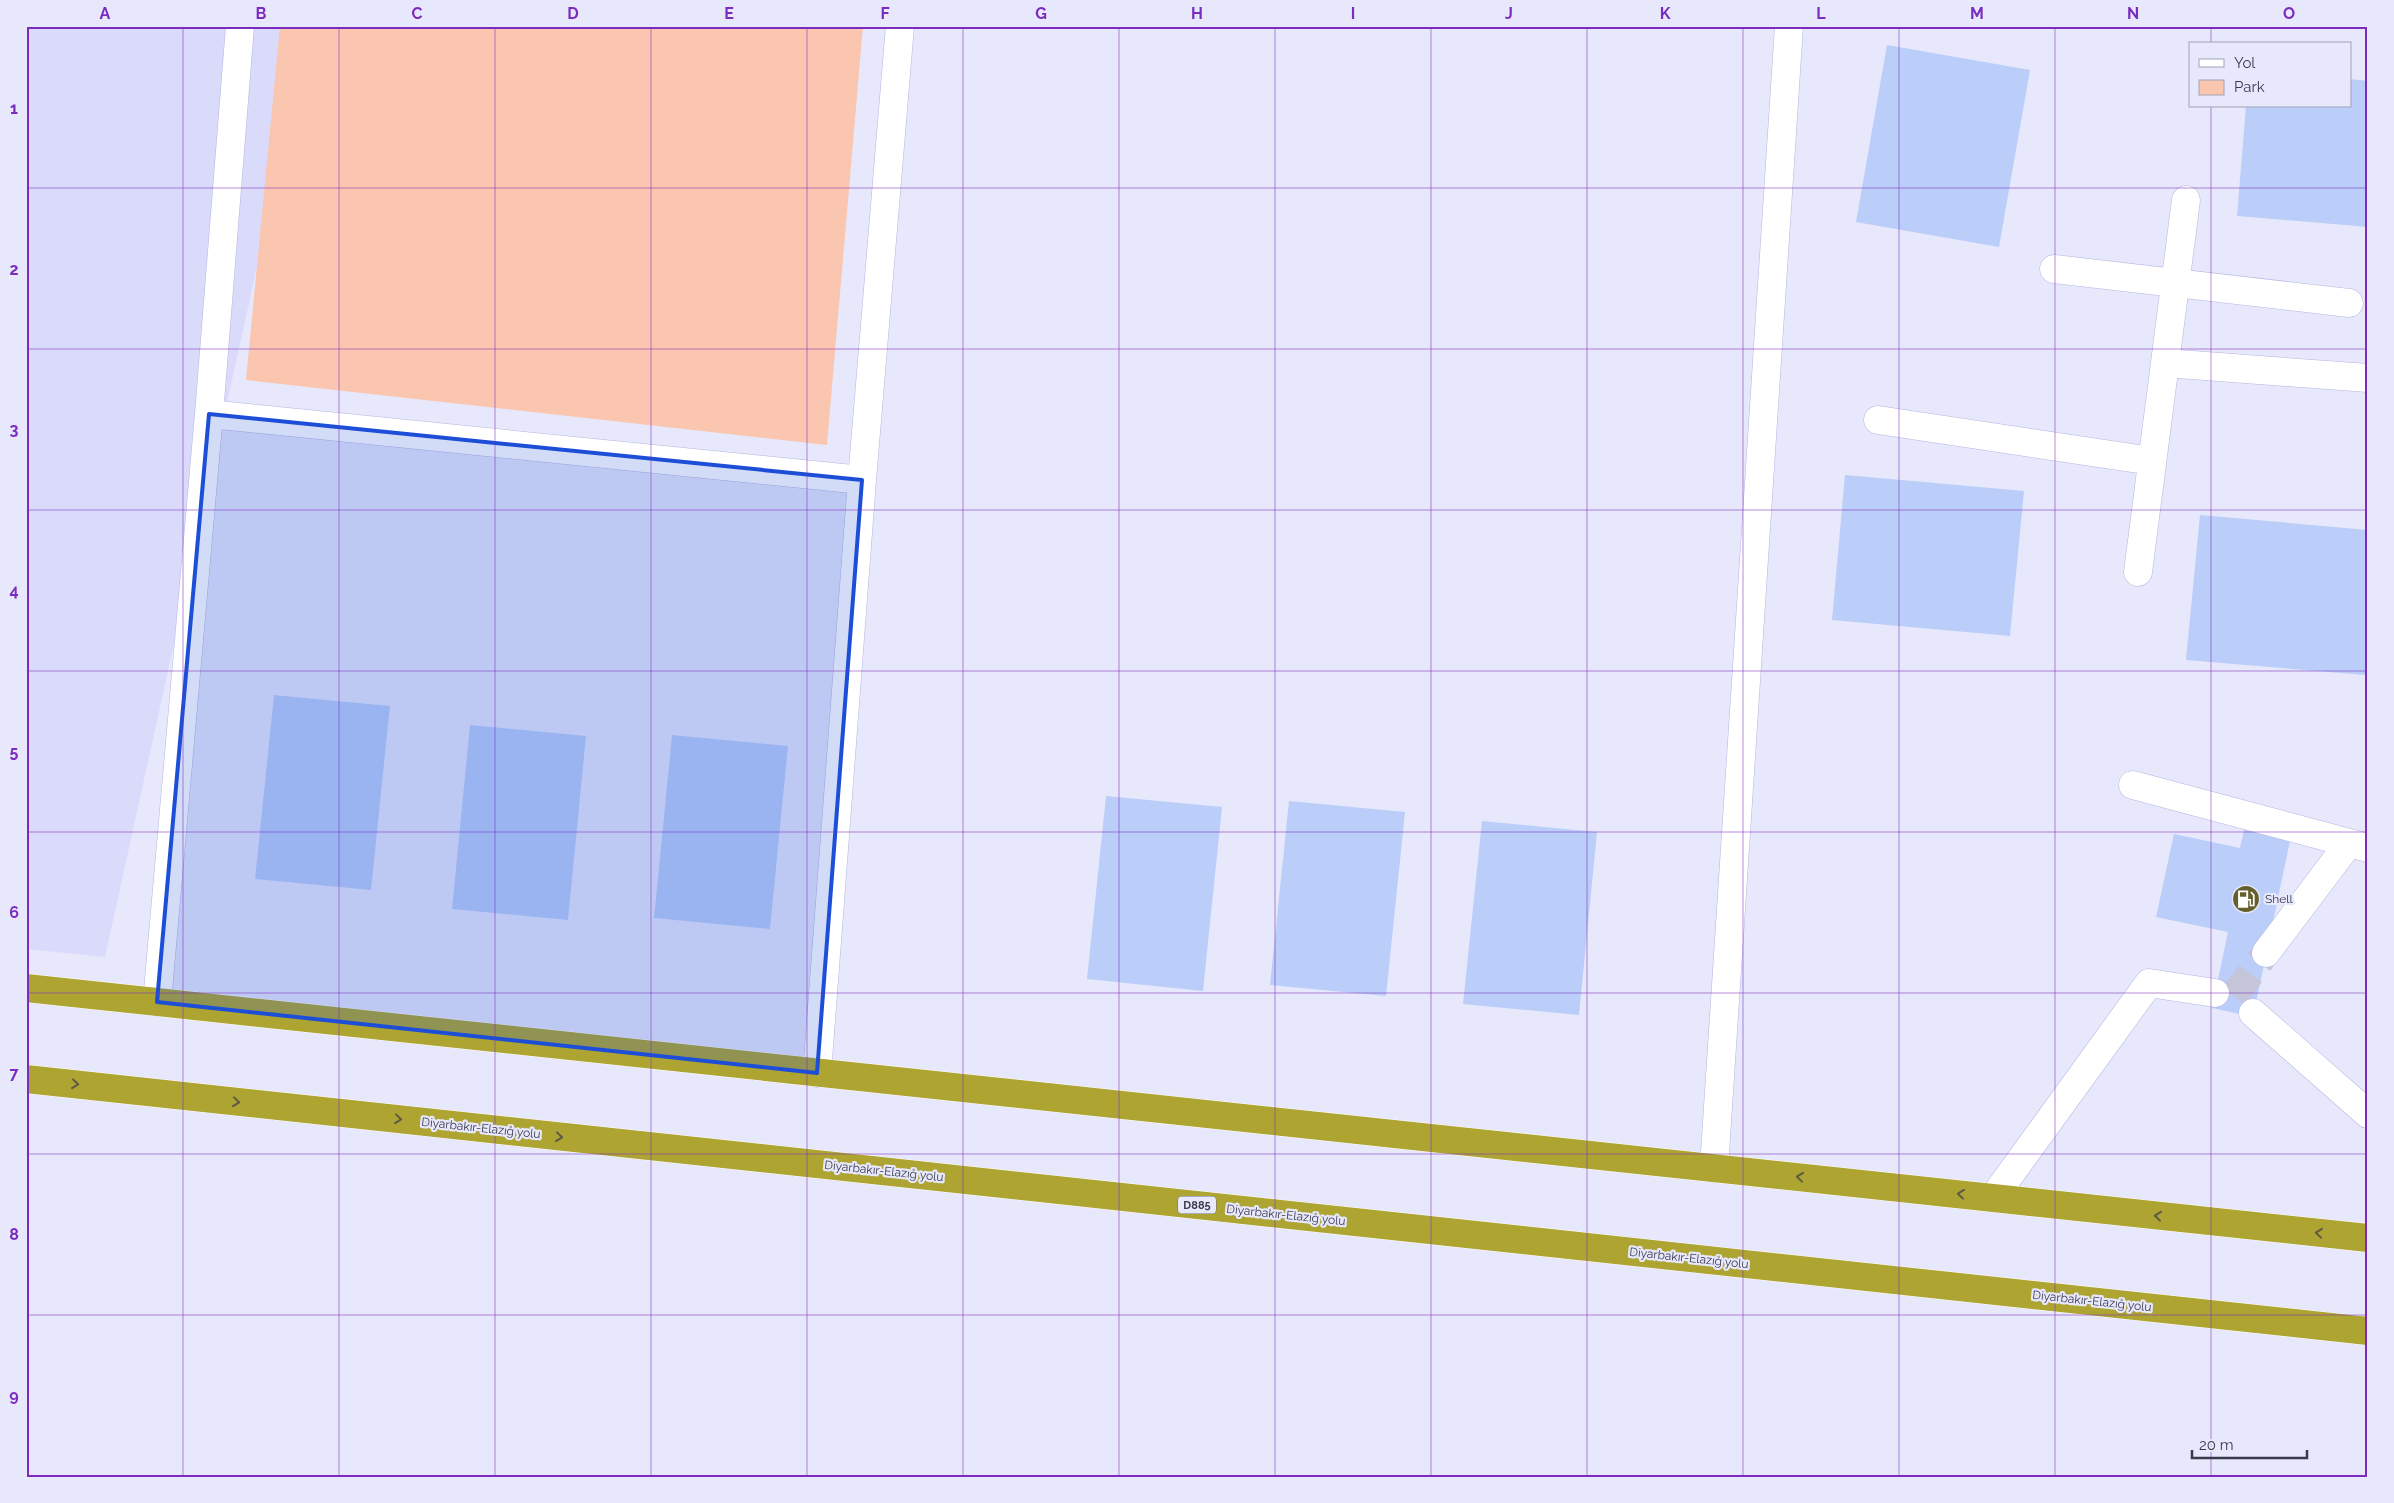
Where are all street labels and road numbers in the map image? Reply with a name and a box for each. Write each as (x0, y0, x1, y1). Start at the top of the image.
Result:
street label: Diyarbakır-Elazığ yolu (421, 1115, 541, 1141)
street label: Diyarbakır-Elazığ yolu (824, 1158, 944, 1184)
road number: D885 (1178, 1196, 1216, 1214)
street label: Diyarbakır-Elazığ yolu (1226, 1202, 1346, 1228)
street label: Diyarbakır-Elazığ yolu (1629, 1245, 1749, 1271)
street label: Diyarbakır-Elazığ yolu (2032, 1288, 2152, 1314)

